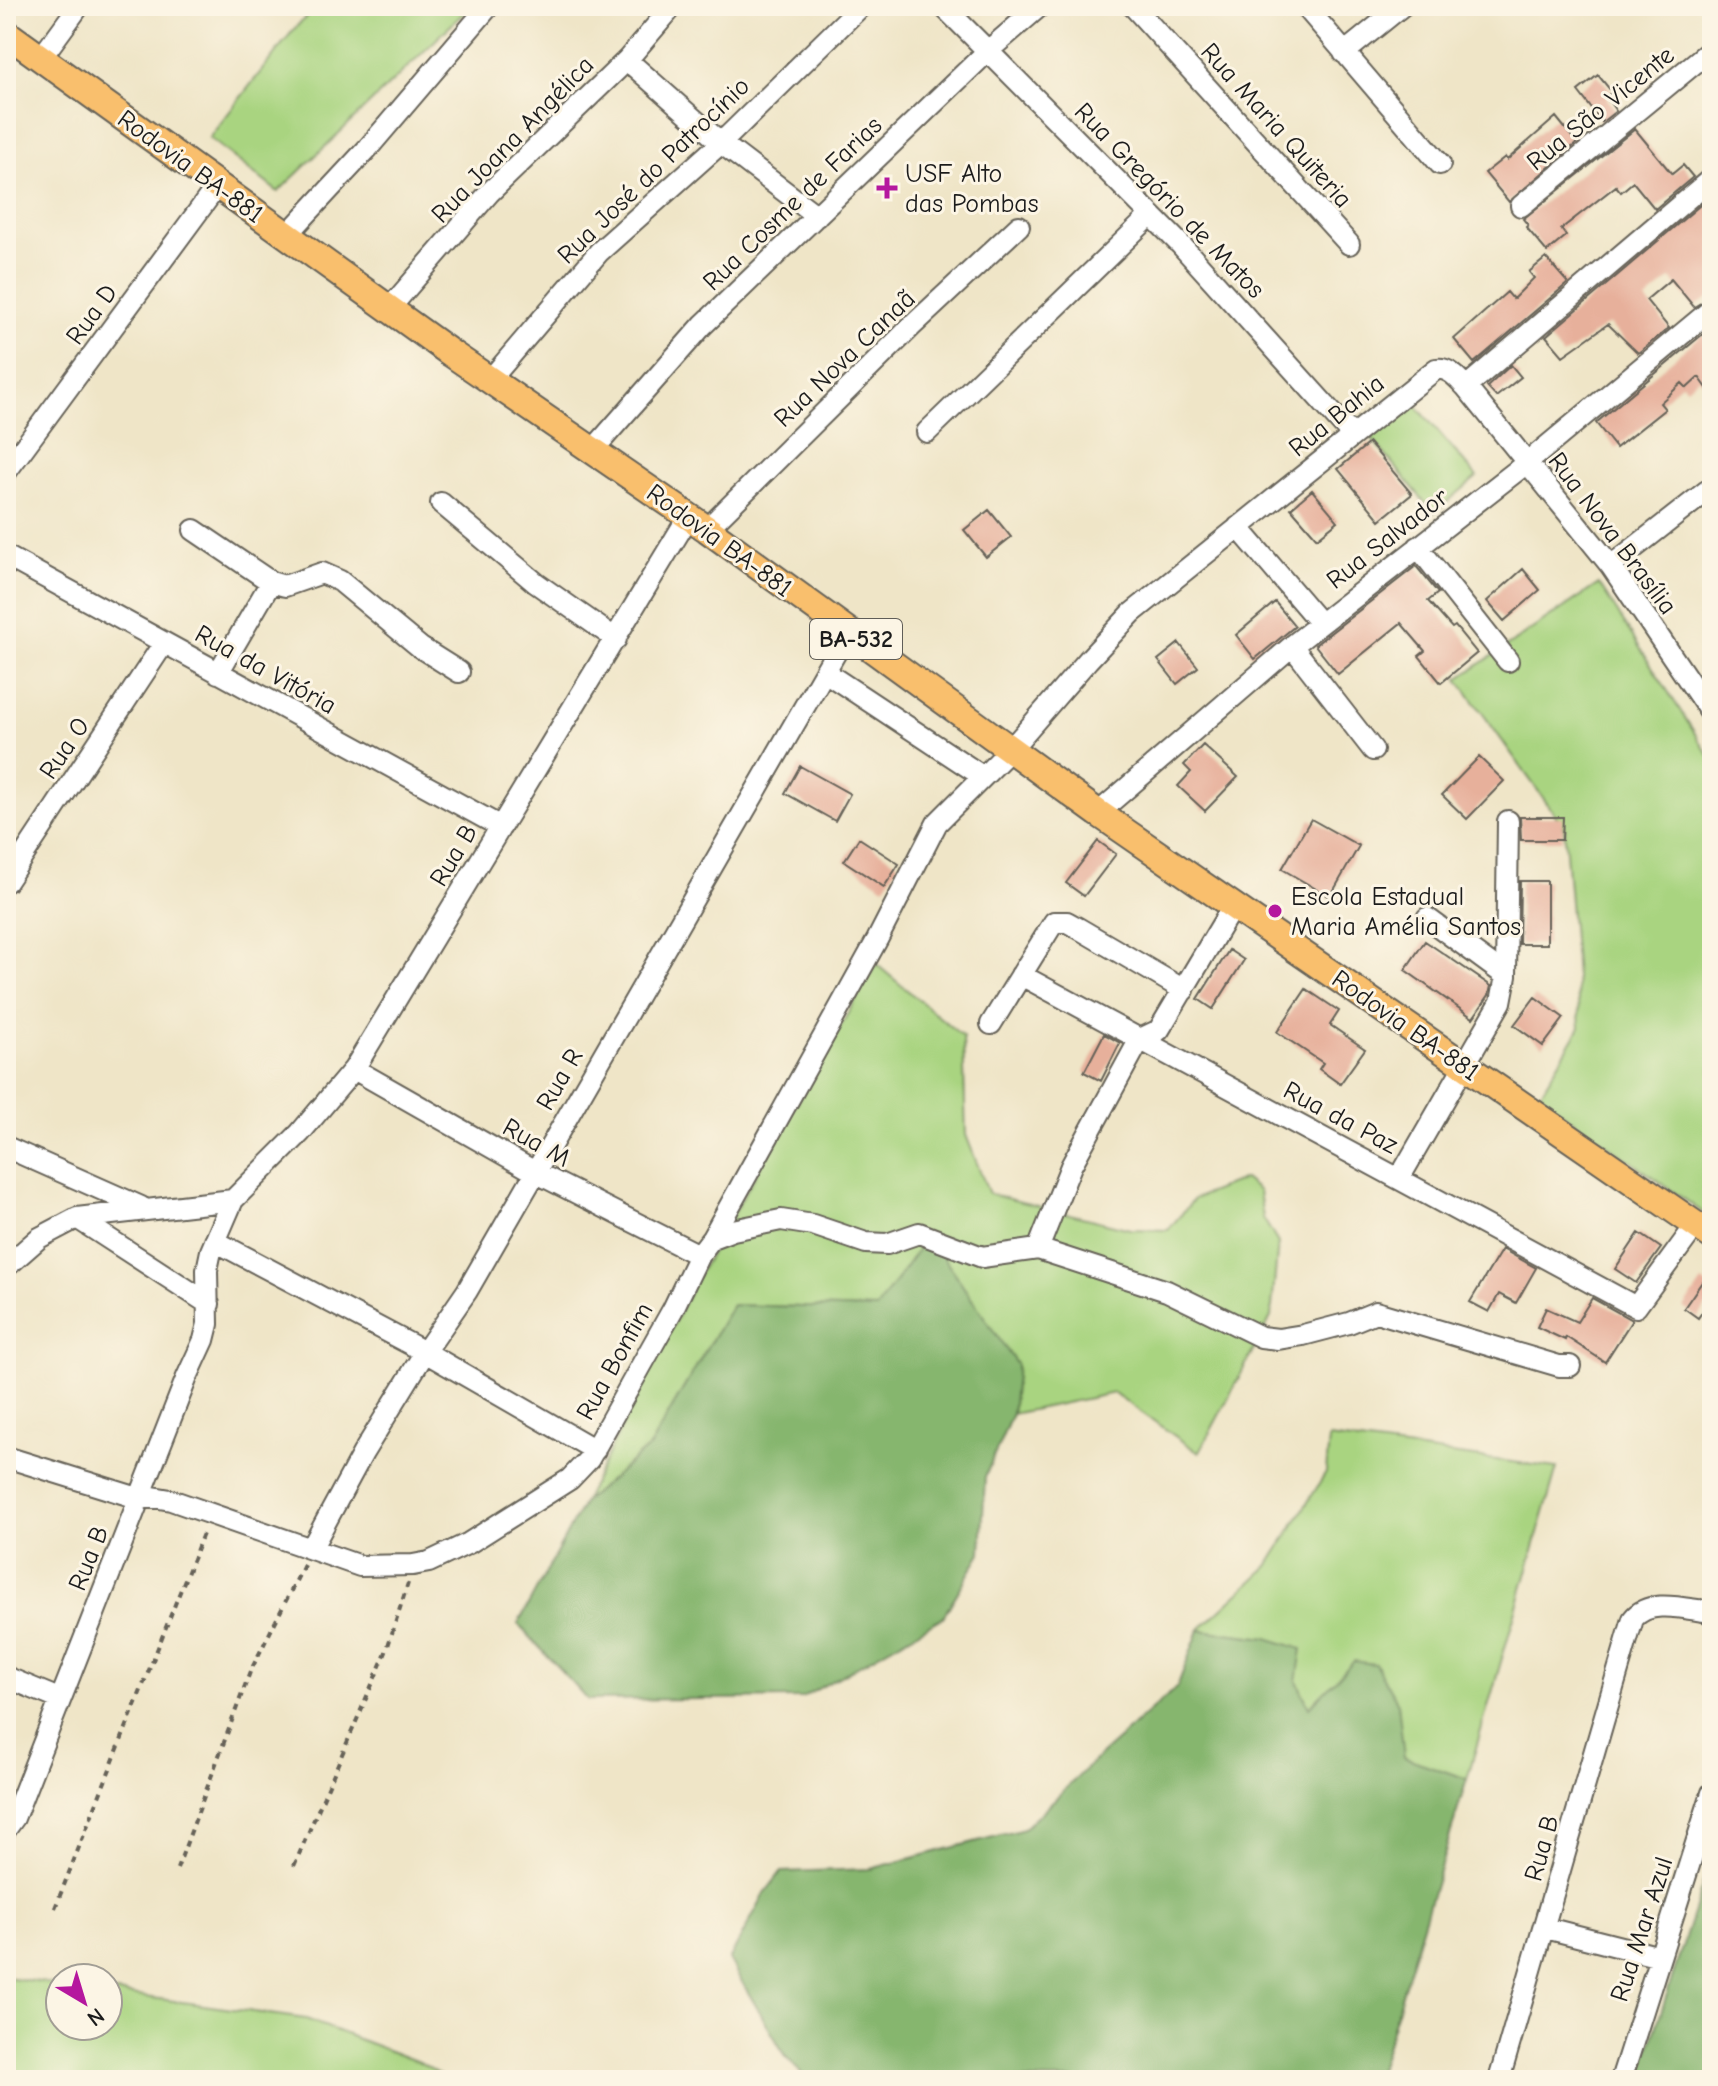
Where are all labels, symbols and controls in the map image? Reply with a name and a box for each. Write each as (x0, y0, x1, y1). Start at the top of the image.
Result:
street label: Rua Maria Quiteria (1194, 37, 1358, 214)
street label: Rua São Vicente (1521, 40, 1680, 177)
street label: Rua Joana Angélica (425, 50, 600, 229)
street label: Rua José do Patrocínio (551, 71, 756, 270)
street label: Rua Gregório de Matos (1068, 97, 1270, 305)
street label: Rodovia BA-881 (112, 104, 269, 230)
street label: Rua Cosme de Farias (697, 110, 888, 297)
place label: USF Alto das Pombas (905, 159, 1039, 219)
marker: USF Alto das Pombas (876, 177, 898, 199)
street label: Rua D (60, 279, 124, 351)
street label: Rua Nova Canaã (768, 284, 921, 434)
street label: Rua Bahia (1283, 368, 1390, 463)
street label: Rua Nova Brasília (1542, 447, 1683, 621)
street label: Rodovia BA-881 (641, 478, 798, 604)
street label: Rua Salvador (1321, 482, 1455, 596)
street label: Rua da Vitória (190, 619, 341, 721)
road number: BA-532 (810, 619, 902, 659)
street label: Rua O (33, 712, 96, 785)
street label: Rua B (424, 819, 484, 892)
place label: Escola Estadual Maria Amélia Santos (1291, 882, 1521, 942)
marker: Escola Estadual Maria Amélia Santos (1266, 902, 1284, 920)
street label: Rodovia BA-881 (1326, 964, 1485, 1088)
street label: Rua R (530, 1043, 589, 1116)
street label: Rua da Paz (1278, 1075, 1403, 1160)
street label: Rua M (497, 1112, 576, 1174)
street label: Rua Bonfim (570, 1297, 659, 1426)
street label: Rua B (62, 1522, 115, 1595)
street label: Rua B (1518, 1812, 1566, 1885)
street label: Rua Mar Azul (1604, 1853, 1679, 2005)
north arrow (44, 1962, 124, 2042)
text: N (82, 2002, 109, 2032)

